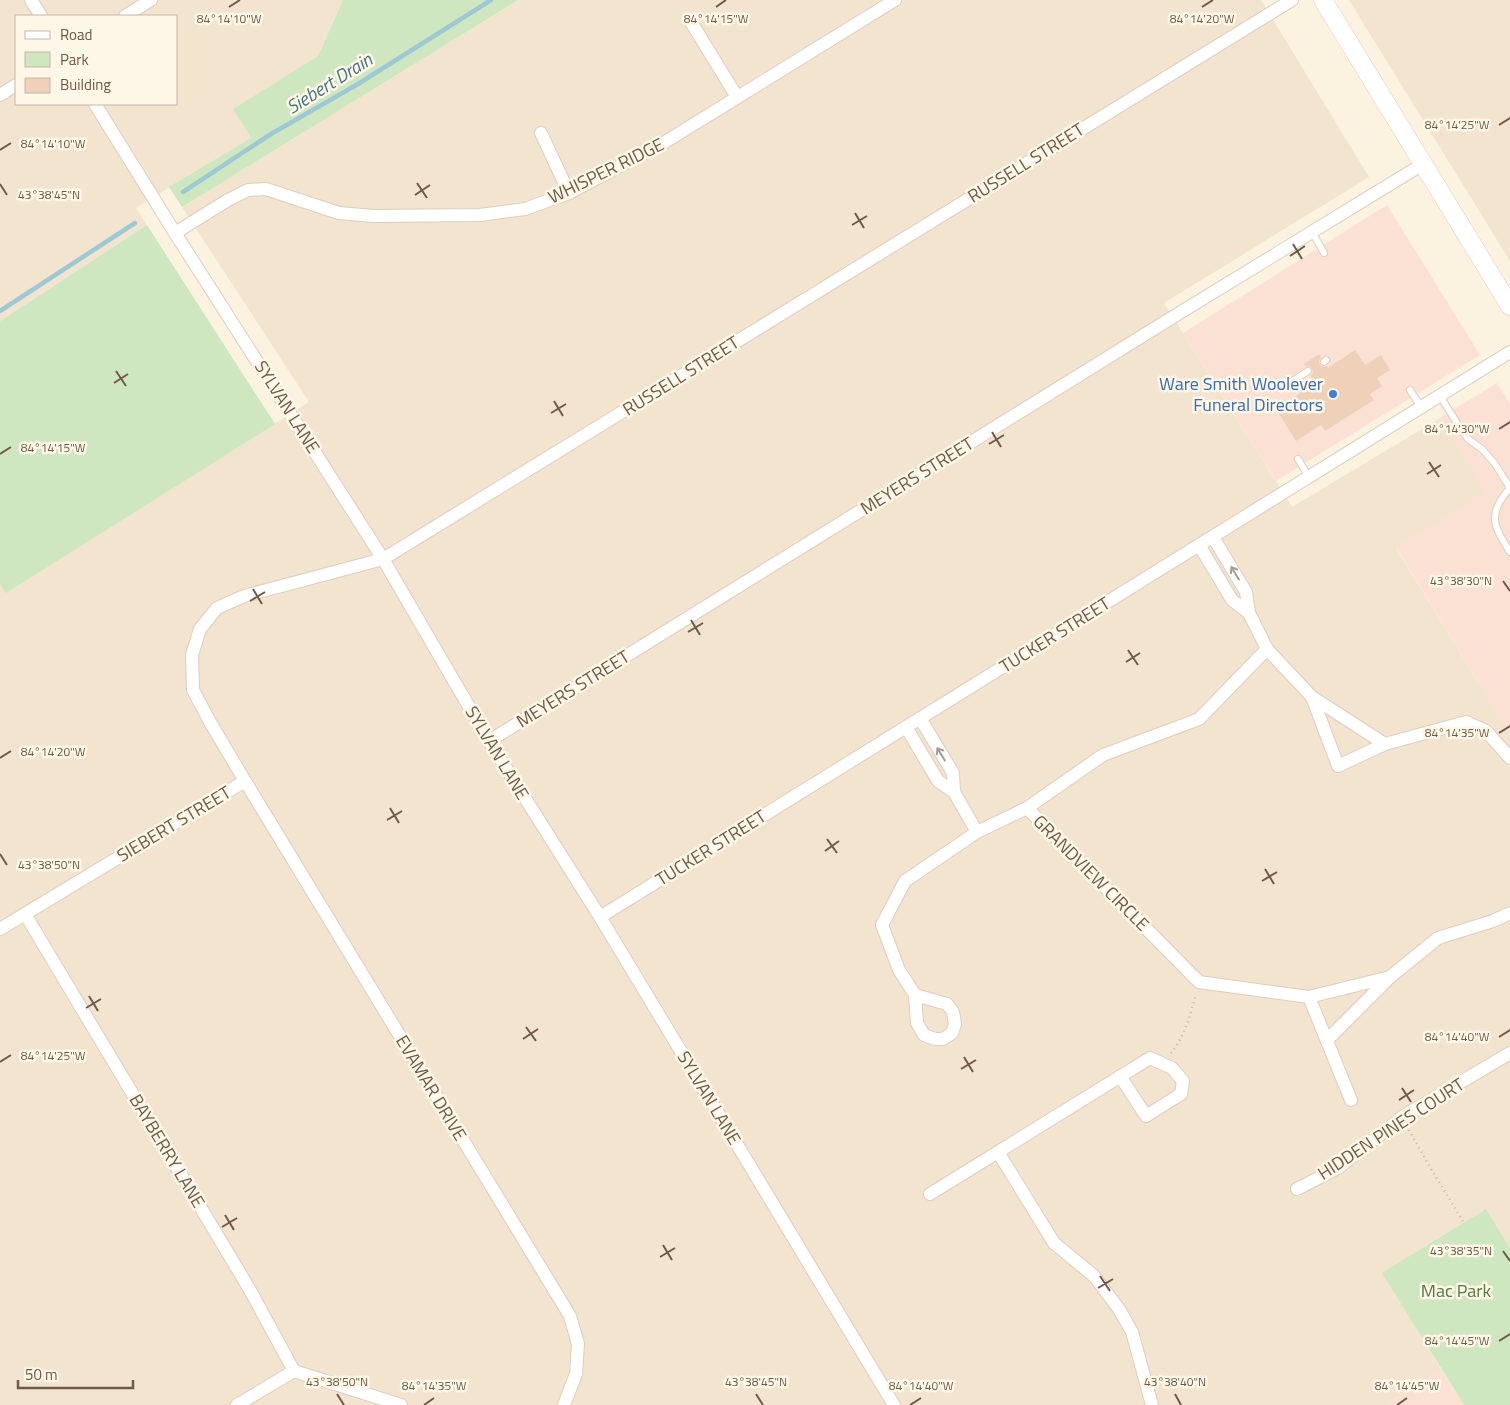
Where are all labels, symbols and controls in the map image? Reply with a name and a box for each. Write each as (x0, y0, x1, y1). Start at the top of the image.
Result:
text: 84°14'10"W (197, 9, 262, 28)
text: 84°14'15"W (684, 9, 749, 28)
text: 84°14'20"W (1170, 9, 1235, 28)
legend (15, 15, 178, 105)
text: Road (60, 23, 92, 46)
water label: Siebert Drain (280, 44, 378, 121)
text: Park (60, 48, 89, 71)
text: Building (60, 73, 111, 96)
text: 84°14'25"W (1425, 115, 1490, 134)
street label: RUSSELL STREET (962, 116, 1090, 209)
street label: WHISPER RIDGE (543, 131, 668, 210)
text: 84°14'10"W (21, 134, 86, 153)
text: 43°38'45"N (18, 185, 80, 204)
street label: RUSSELL STREET (617, 329, 745, 422)
street label: SYLVAN LANE (248, 355, 327, 458)
place label: Ware Smith Woolever Funeral Directors (1159, 370, 1323, 418)
marker: Ware Smith Woolever Funeral Directors (1327, 388, 1339, 400)
text: 84°14'30"W (1425, 419, 1490, 438)
street label: MEYERS STREET (855, 430, 979, 521)
text: 84°14'15"W (21, 438, 86, 457)
one-way arrow (1230, 567, 1240, 581)
text: 43°38'30"N (1430, 571, 1492, 590)
street label: TUCKER STREET (994, 590, 1116, 679)
street label: MEYERS STREET (511, 643, 635, 734)
street label: SYLVAN LANE (459, 701, 536, 805)
text: 84°14'35"W (1425, 723, 1490, 742)
text: 84°14'20"W (21, 742, 86, 761)
one-way arrow (936, 747, 946, 761)
street label: SIEBERT STREET (111, 778, 237, 868)
street label: TUCKER STREET (650, 803, 772, 892)
street label: GRANDVIEW CIRCLE (1027, 808, 1156, 937)
text: 43°38'50"N (18, 855, 80, 874)
text: 84°14'40"W (1425, 1027, 1490, 1046)
street label: EVAMAR DRIVE (389, 1030, 474, 1146)
text: 84°14'25"W (21, 1046, 86, 1065)
street label: SYLVAN LANE (671, 1046, 748, 1150)
street label: HIDDEN PINES COURT (1312, 1071, 1470, 1186)
street label: BAYBERRY LANE (123, 1089, 212, 1213)
text: 43°38'35"N (1430, 1241, 1492, 1260)
park label: Mac Park (1421, 1277, 1492, 1304)
text: 84°14'45"W (1425, 1331, 1490, 1350)
scale bar (18, 1358, 132, 1390)
text: 50 m (25, 1363, 58, 1386)
text: 43°38'50"N (306, 1372, 368, 1391)
text: 43°38'45"N (725, 1372, 787, 1391)
text: 43°38'40"N (1144, 1372, 1206, 1391)
text: 84°14'35"W (402, 1376, 467, 1395)
text: 84°14'40"W (889, 1376, 954, 1395)
text: 84°14'45"W (1375, 1376, 1440, 1395)

